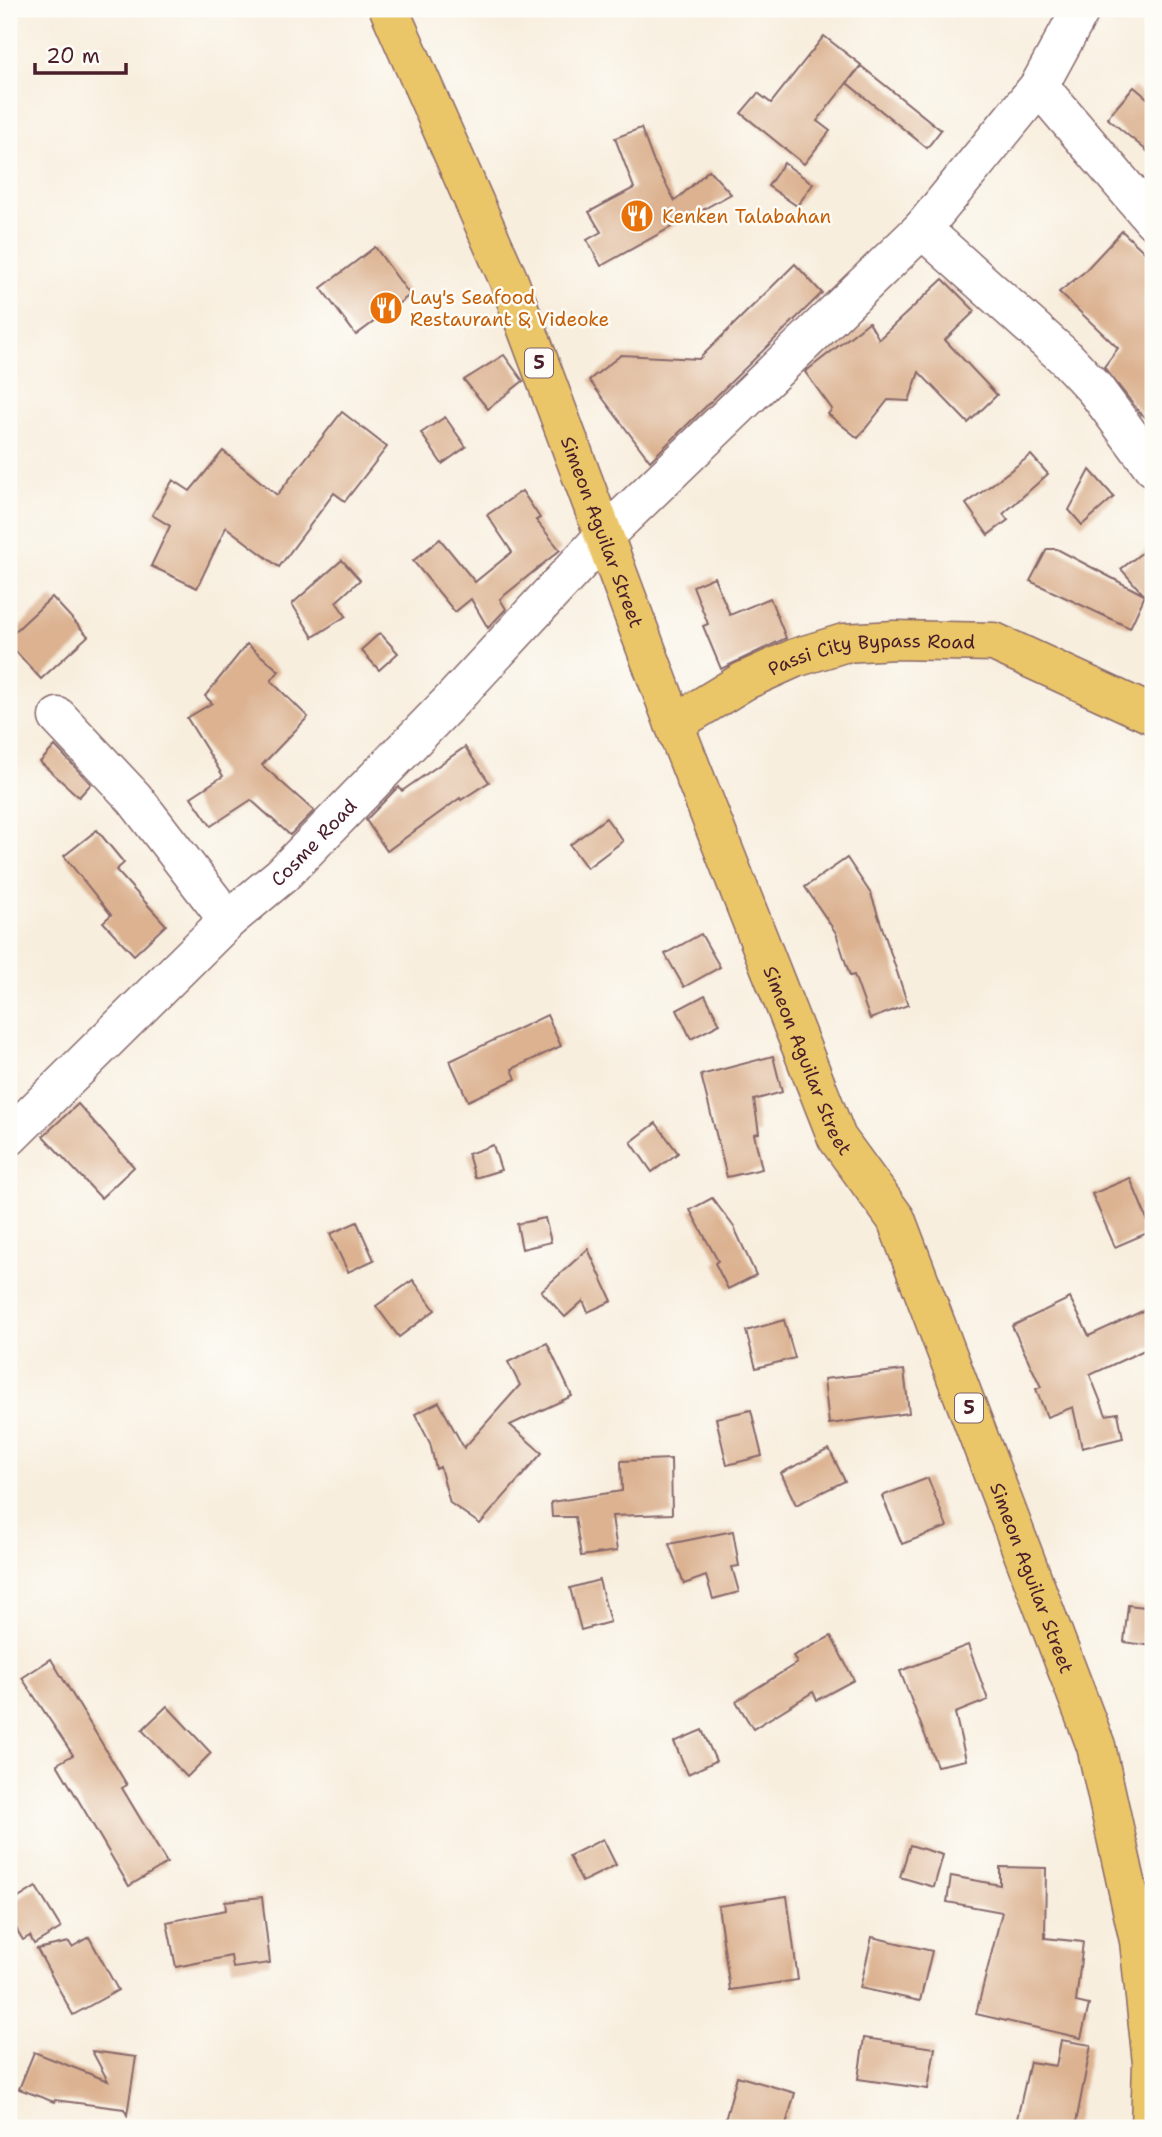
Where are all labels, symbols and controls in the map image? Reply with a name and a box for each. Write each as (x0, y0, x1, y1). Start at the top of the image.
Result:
scale bar (35, 32, 126, 76)
text: 20 m (46, 42, 100, 70)
restaurant icon: Kenken Talabahan (618, 197, 656, 235)
place label: Kenken Talabahan (662, 204, 831, 229)
place label: Lay's Seafood Restaurant & Videoke (410, 285, 609, 332)
restaurant icon: Lay's Seafood Restaurant & Videoke (367, 289, 405, 327)
road number: 5 (525, 348, 553, 377)
street label: Simeon Aguilar Street (555, 433, 649, 631)
street label: Passi City Bypass Road (764, 628, 975, 682)
street label: Cosme Road (266, 794, 362, 892)
street label: Simeon Aguilar Street (757, 962, 857, 1160)
road number: 5 (955, 1394, 983, 1422)
street label: Simeon Aguilar Street (984, 1479, 1079, 1677)

